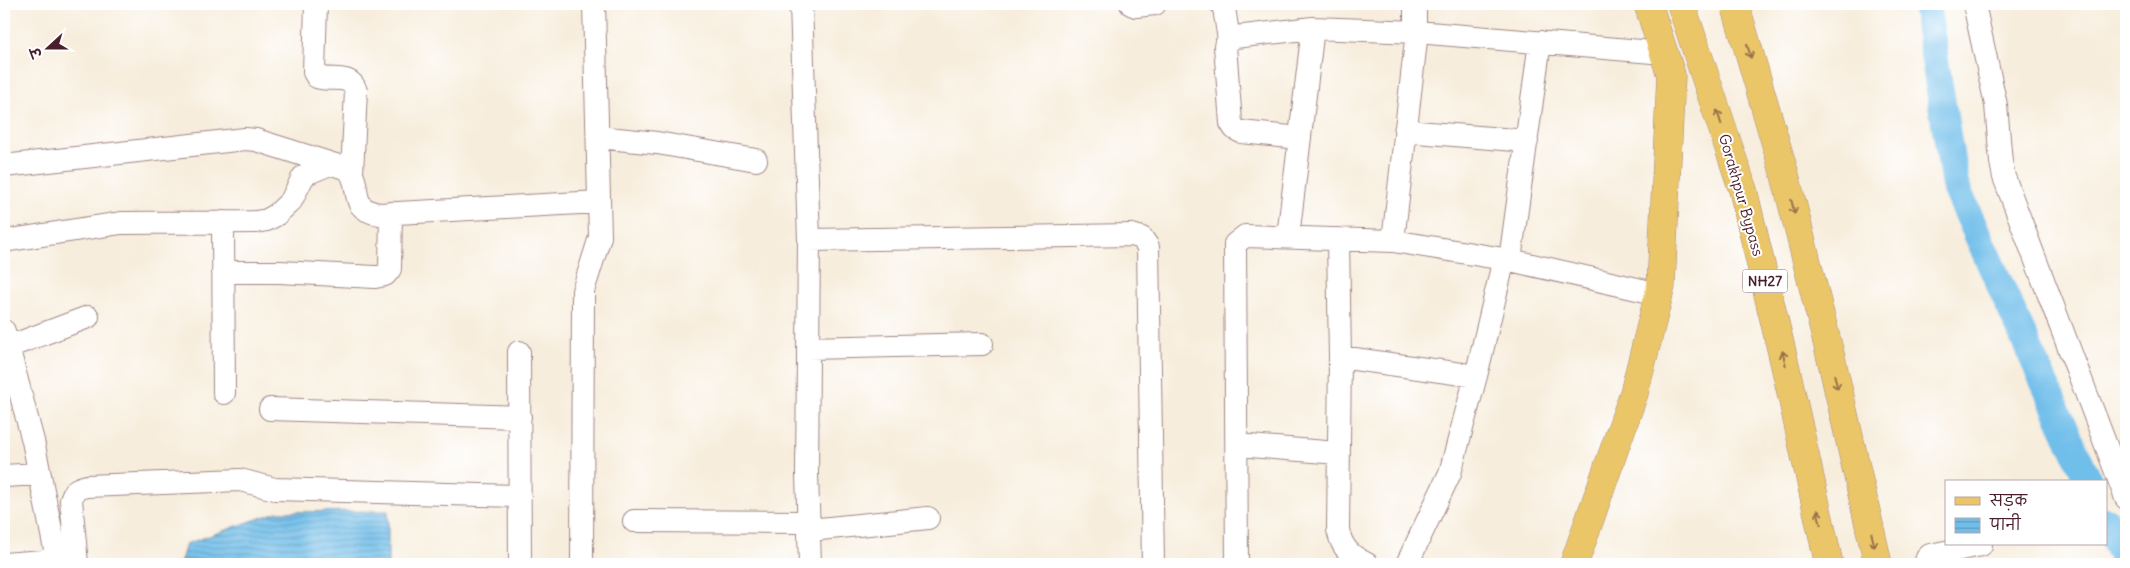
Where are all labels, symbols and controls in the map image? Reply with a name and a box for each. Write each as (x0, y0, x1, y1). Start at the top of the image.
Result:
north arrow (22, 22, 72, 72)
one-way arrow (1744, 42, 1754, 58)
text: उ (25, 44, 47, 62)
one-way arrow (1713, 109, 1723, 125)
street label: Gorakhpur Bypass (1715, 132, 1768, 258)
one-way arrow (1789, 198, 1798, 214)
road number: NH27 (1742, 270, 1788, 292)
one-way arrow (1779, 350, 1788, 366)
one-way arrow (1832, 373, 1841, 389)
legend (1945, 480, 2108, 546)
text: सड़क (1989, 491, 2028, 511)
one-way arrow (1813, 509, 1823, 525)
text: पानी (1989, 513, 2022, 534)
one-way arrow (1868, 532, 1878, 548)

